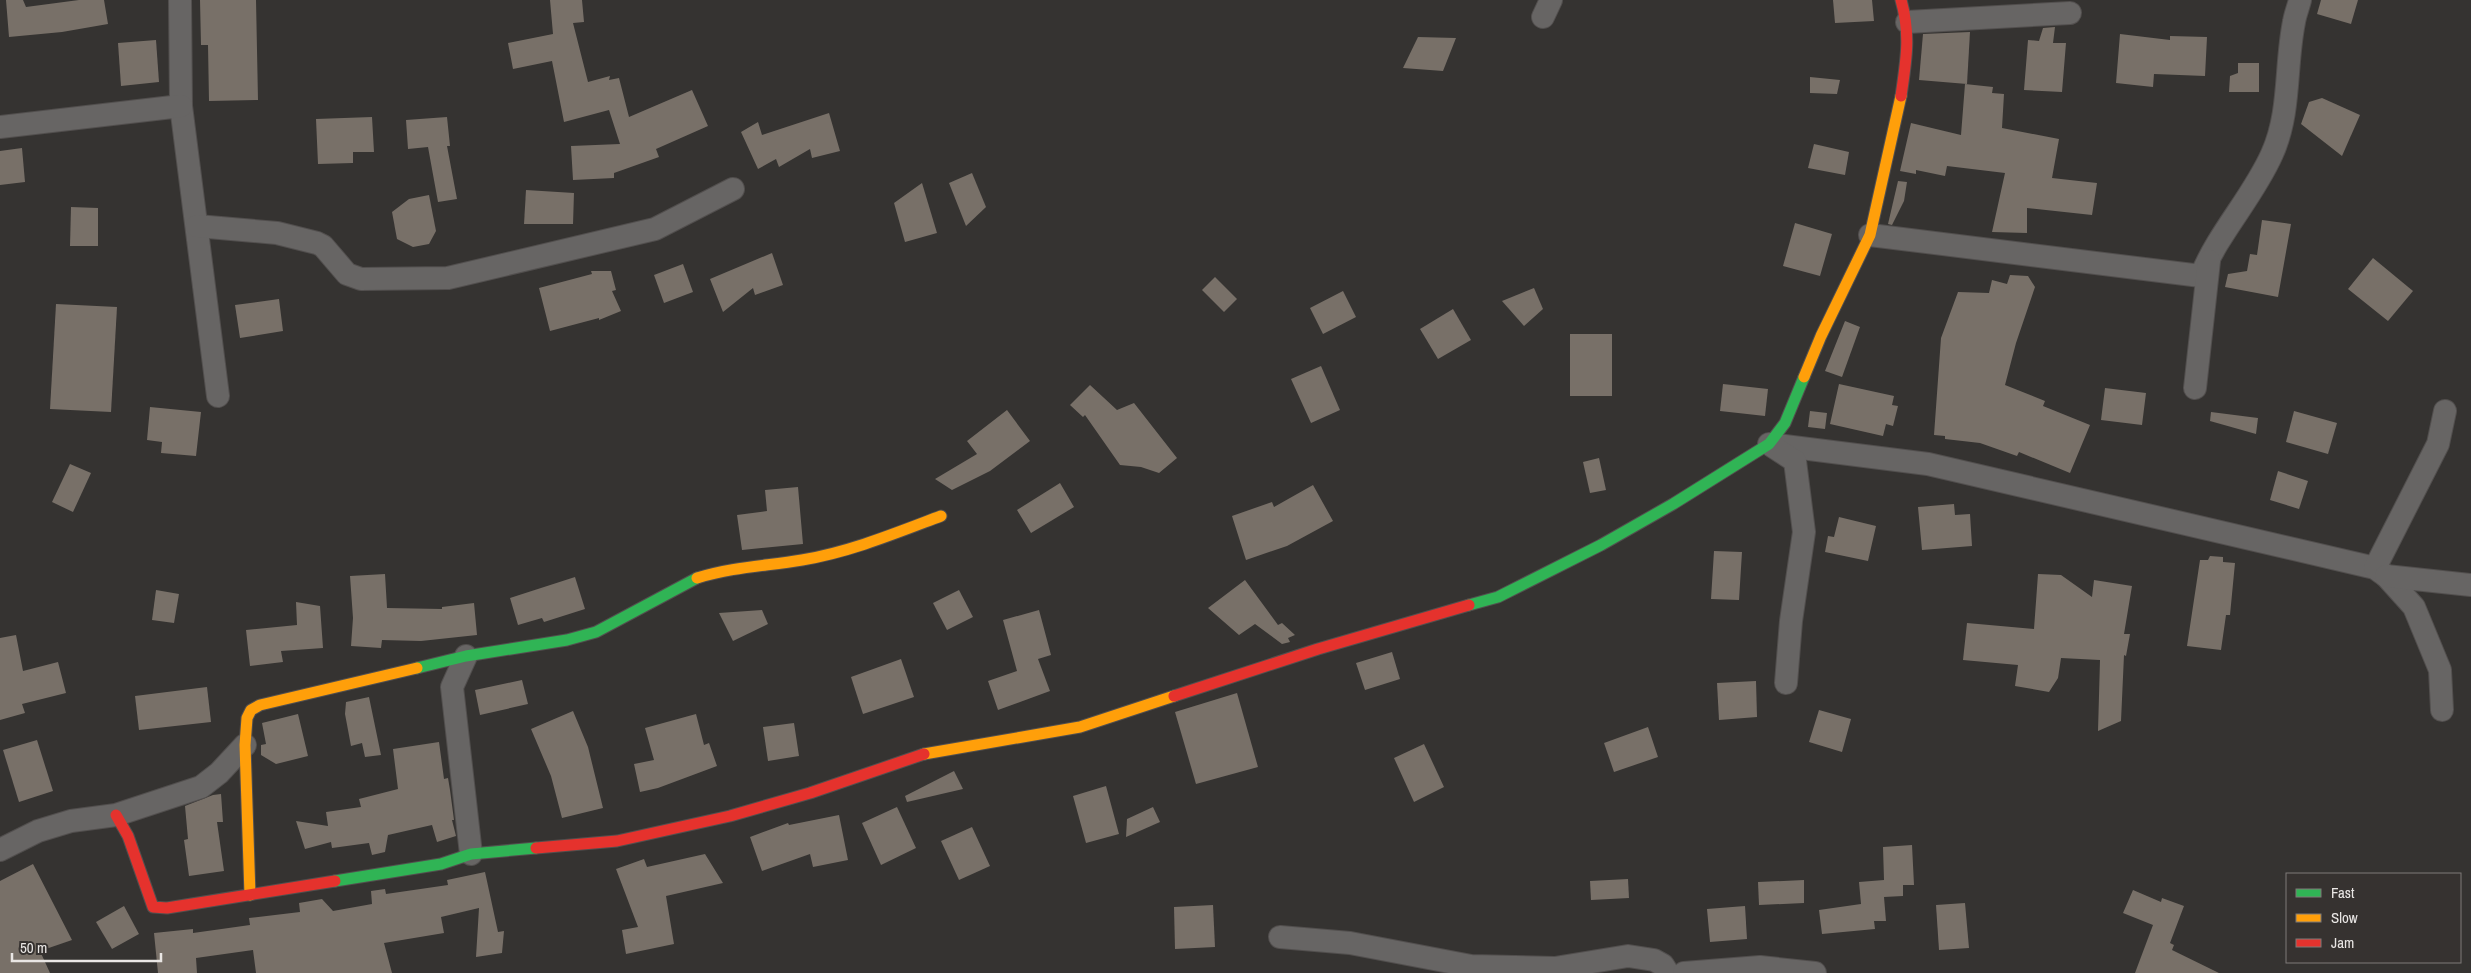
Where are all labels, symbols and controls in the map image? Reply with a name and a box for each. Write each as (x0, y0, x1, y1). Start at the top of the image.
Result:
legend (2286, 873, 2461, 963)
text: Fast (2331, 882, 2355, 903)
text: Slow (2331, 907, 2358, 928)
scale bar (12, 930, 161, 962)
text: Jam (2331, 932, 2354, 953)
text: 50 m (20, 937, 47, 958)

